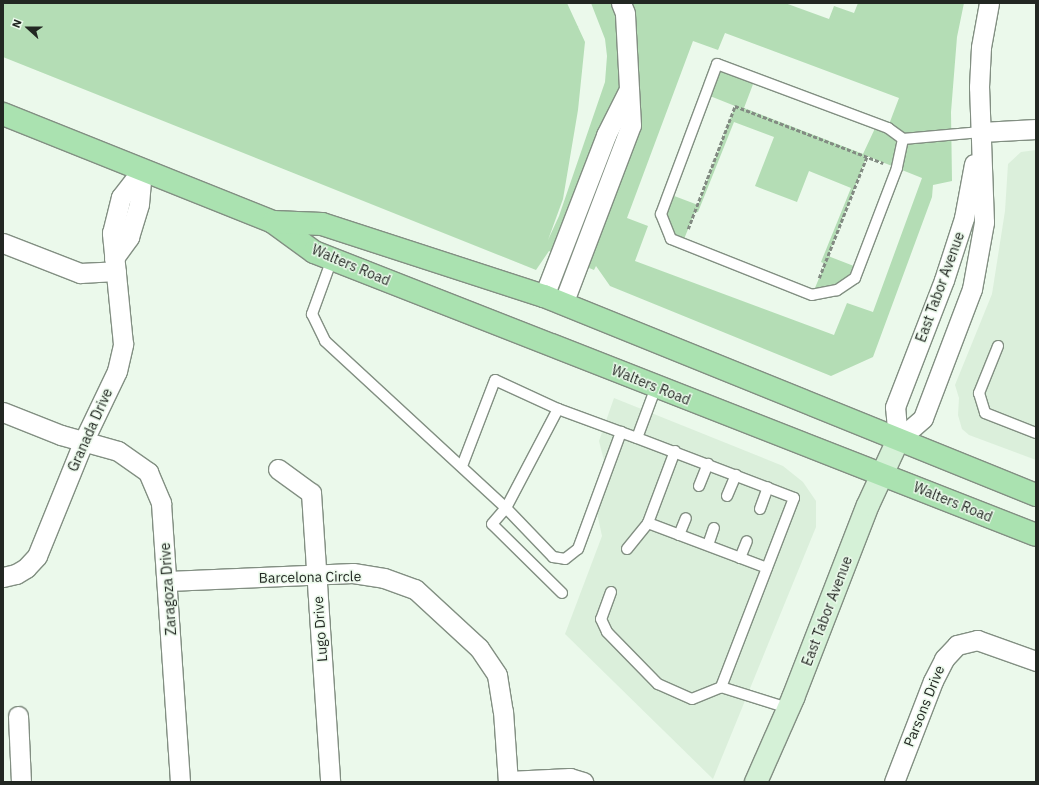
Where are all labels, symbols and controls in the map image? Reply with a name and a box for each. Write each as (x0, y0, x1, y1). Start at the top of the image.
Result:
north arrow (8, 8, 48, 48)
text: N (9, 17, 25, 30)
street label: East Tabor Avenue (912, 230, 968, 344)
street label: Walters Road (309, 241, 393, 289)
street label: Walters Road (609, 362, 693, 408)
street label: Granada Drive (64, 386, 116, 474)
street label: Walters Road (911, 479, 995, 525)
street label: Zaragoza Drive (156, 542, 180, 636)
street label: East Tabor Avenue (798, 554, 856, 668)
street label: Barcelona Circle (259, 568, 361, 586)
street label: Lugo Drive (309, 596, 331, 662)
street label: Parsons Drive (900, 663, 948, 749)

